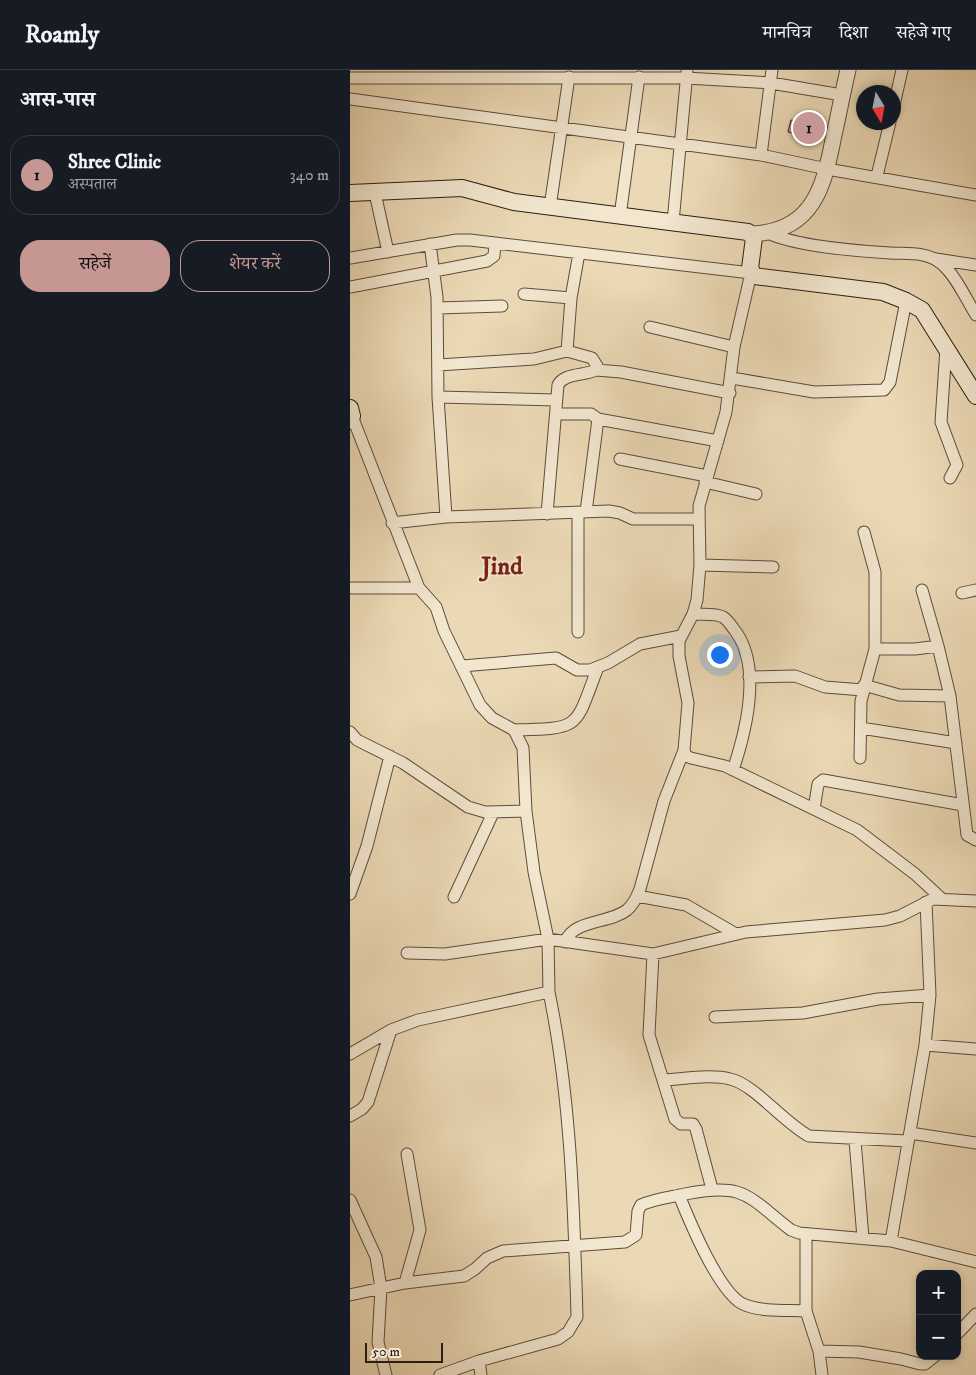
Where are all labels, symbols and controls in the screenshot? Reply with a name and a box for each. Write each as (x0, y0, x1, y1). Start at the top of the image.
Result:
text: Roamly (25, 20, 99, 50)
text: मानचित्र (763, 22, 811, 44)
text: दिशा (839, 22, 868, 44)
text: सहेजे गए (896, 22, 951, 44)
north arrow (856, 85, 901, 130)
text: आस-पास (20, 87, 95, 113)
pin: 1 (793, 109, 825, 147)
text: Shree Clinic (68, 151, 161, 174)
text: 1 (34, 165, 40, 185)
text: 340 m (290, 165, 329, 185)
text: अस्पताल (68, 174, 117, 194)
button: सहेजें (20, 240, 170, 292)
button: शेयर करें (180, 240, 330, 292)
district label: Jind (478, 551, 523, 582)
your location (707, 642, 733, 668)
map controls (916, 1270, 961, 1360)
button: + (916, 1270, 961, 1315)
button: − (916, 1315, 961, 1360)
scale bar (365, 1340, 442, 1363)
text: 50 m (372, 1343, 400, 1361)

